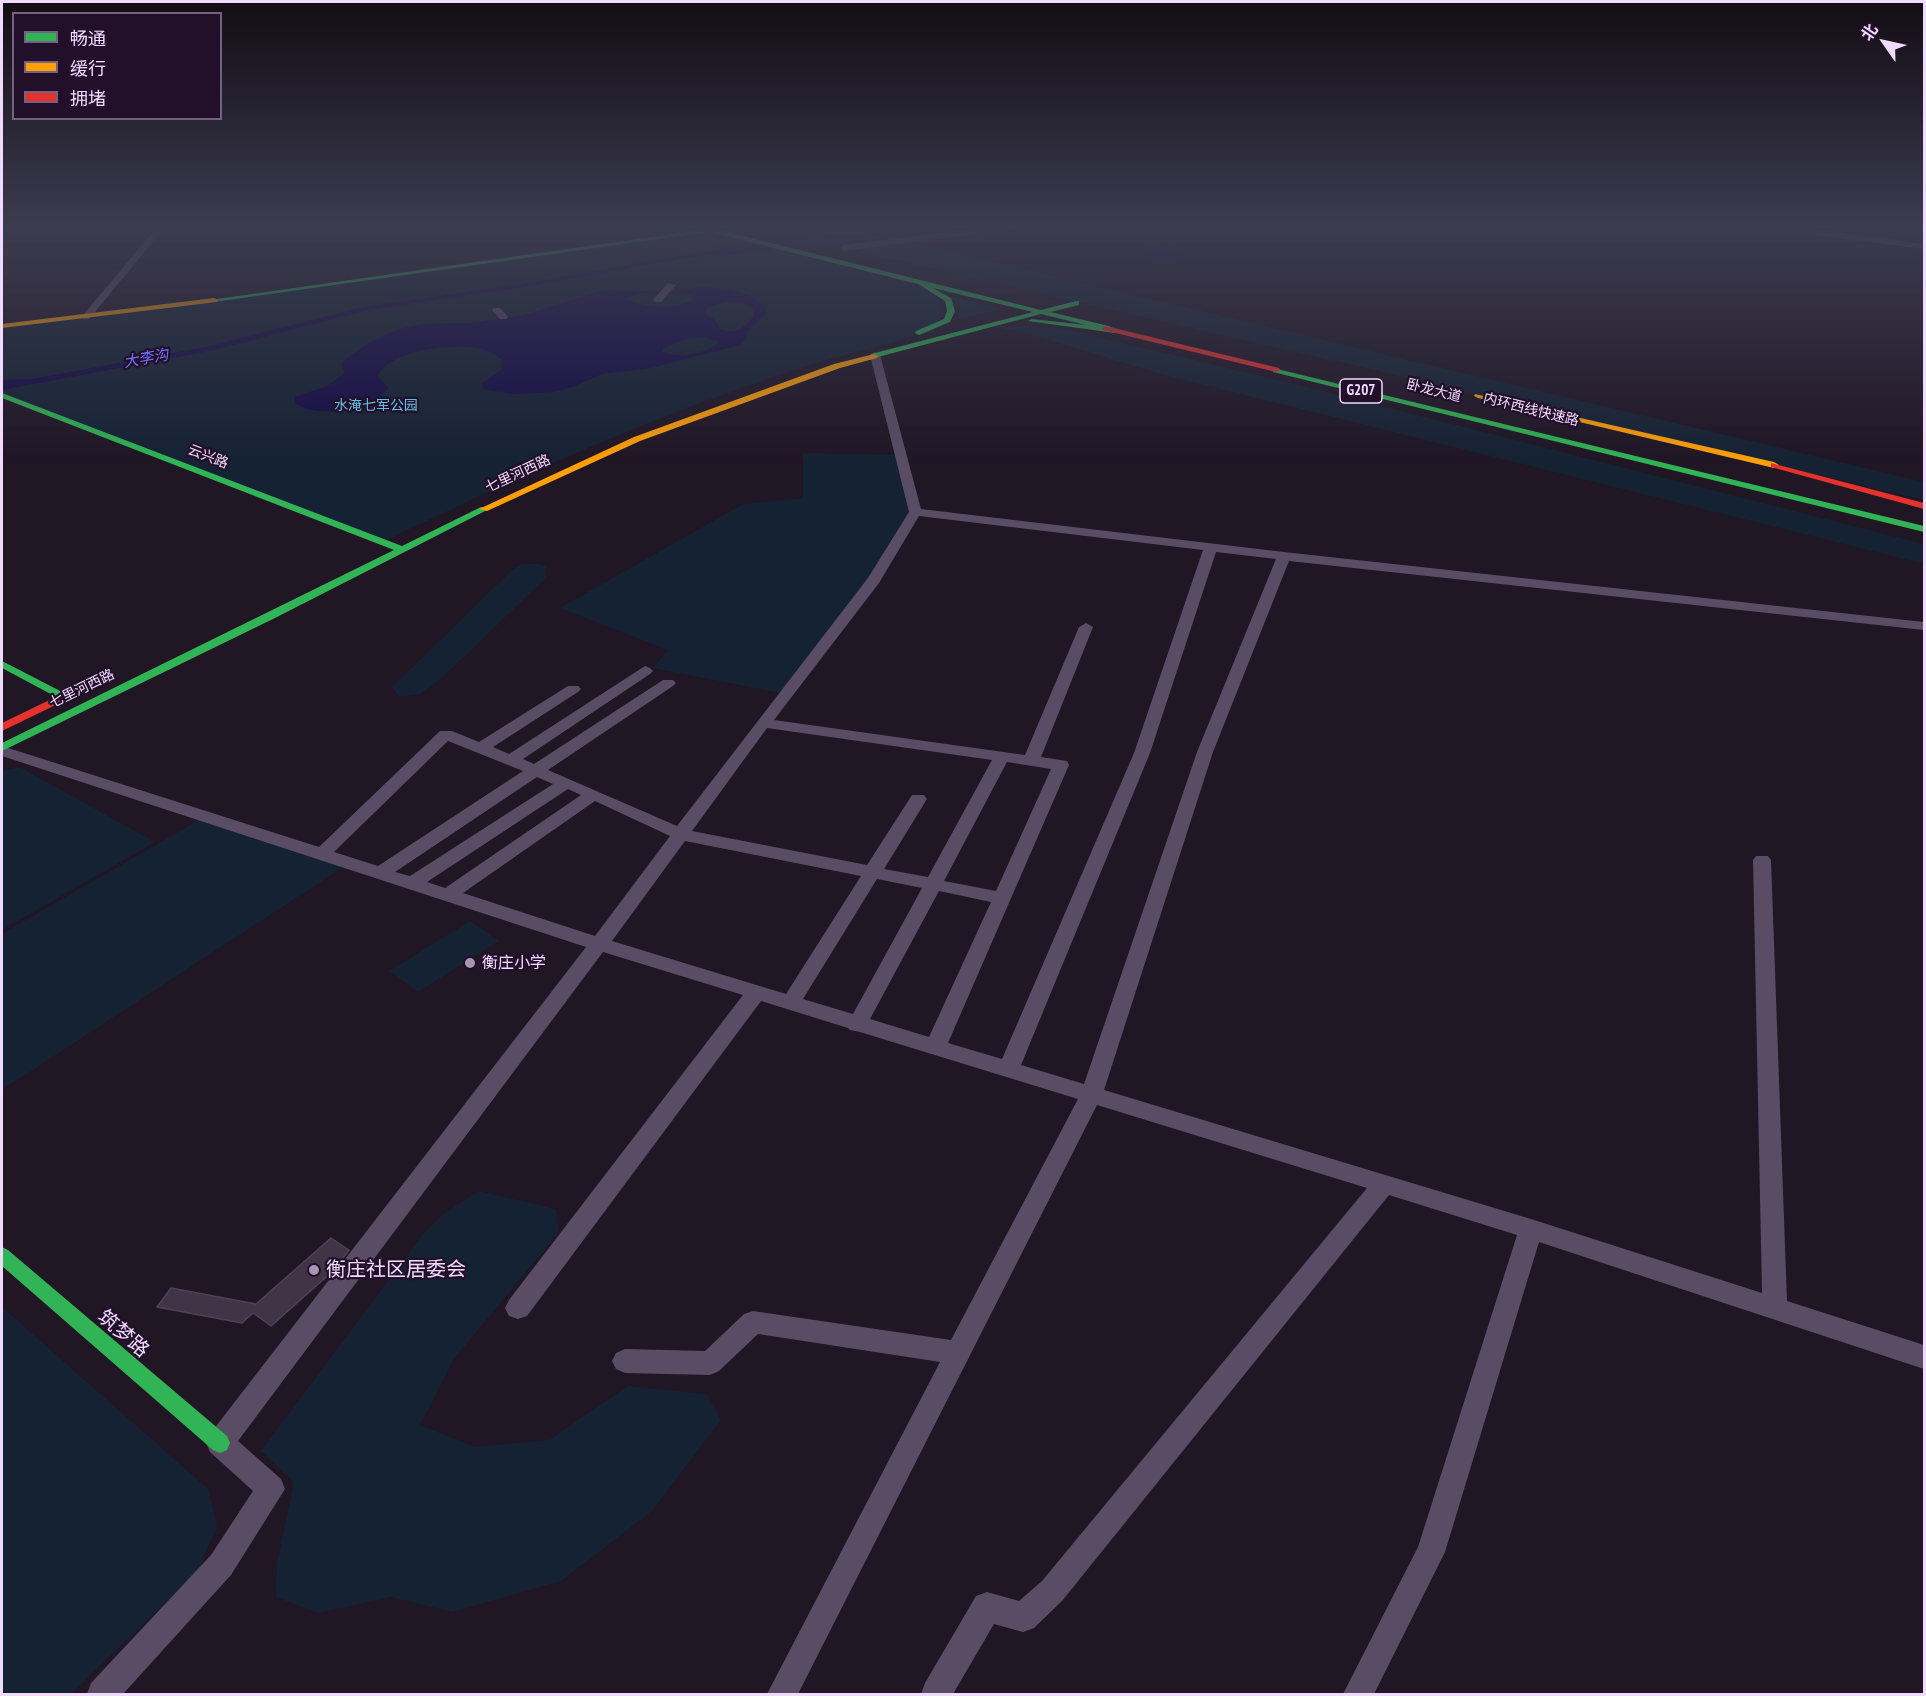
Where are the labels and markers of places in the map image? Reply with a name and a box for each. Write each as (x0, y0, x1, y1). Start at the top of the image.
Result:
place label: 衡庄小学 (482, 953, 546, 973)
marker: 衡庄小学 (463, 956, 477, 970)
place label: 衡庄社区居委会 (326, 1258, 466, 1282)
marker: 衡庄社区居委会 (307, 1263, 321, 1277)

